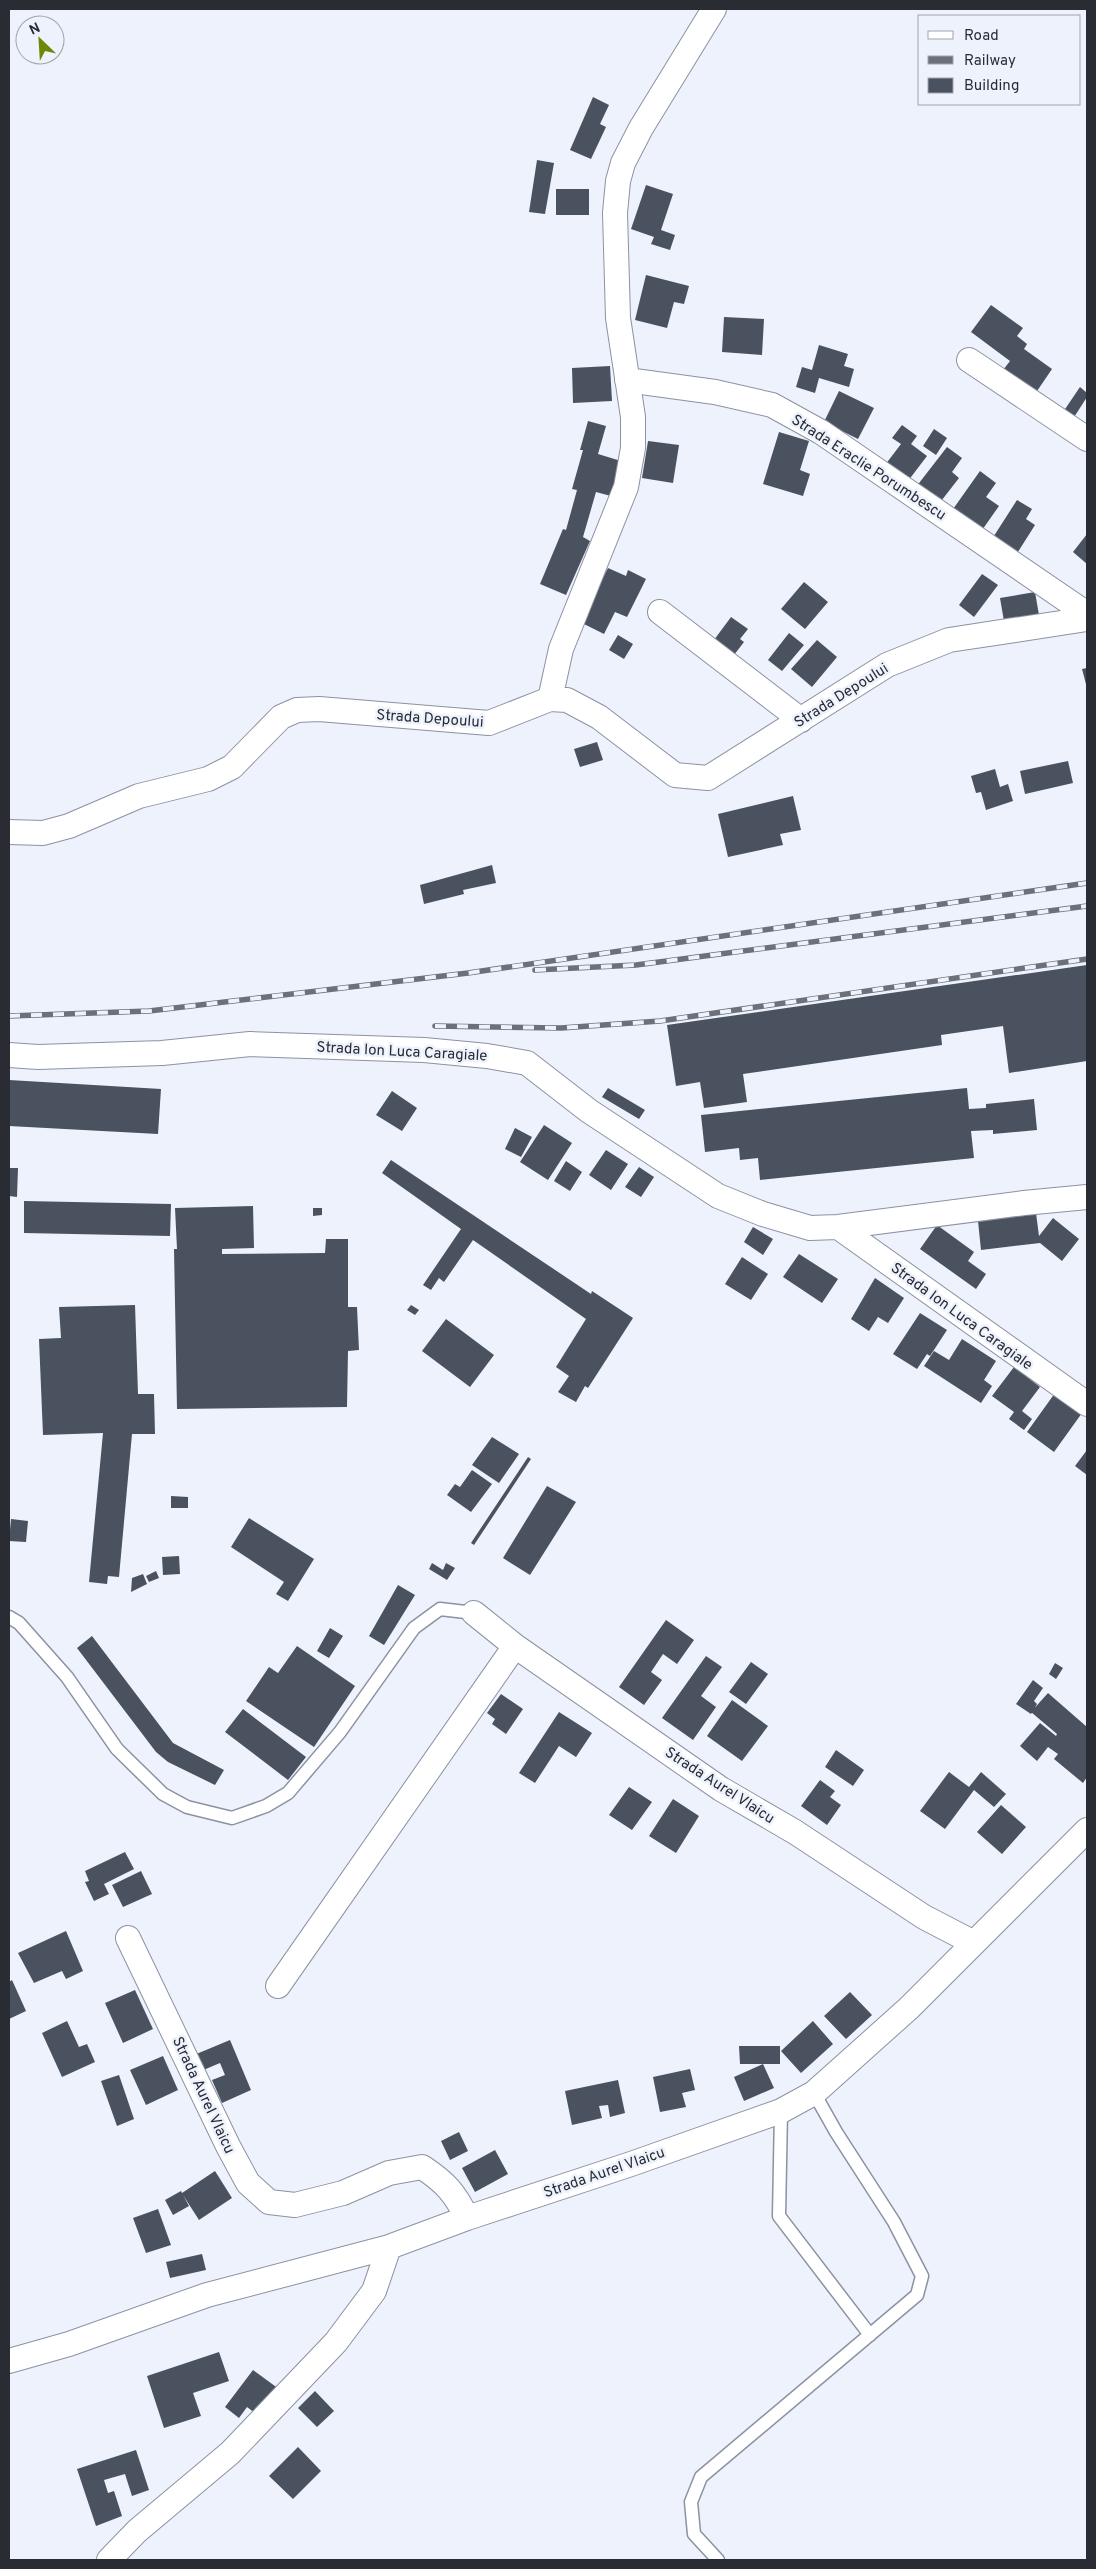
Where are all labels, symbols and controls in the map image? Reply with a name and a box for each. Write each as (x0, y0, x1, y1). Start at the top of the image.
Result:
north arrow (15, 15, 65, 65)
legend (918, 15, 1081, 105)
text: N (27, 20, 43, 39)
text: Road (964, 27, 999, 46)
text: Railway (964, 52, 1016, 71)
text: Building (964, 77, 1019, 96)
street label: Strada Eraclie Porumbescu (787, 411, 949, 525)
street label: Strada Depoului (791, 660, 892, 733)
street label: Strada Depoului (376, 706, 484, 733)
street label: Strada Ion Luca Caragiale (316, 1039, 488, 1066)
street label: Strada Ion Luca Caragiale (886, 1259, 1036, 1375)
street label: Strada Aurel Vlaicu (661, 1744, 778, 1829)
street label: Strada Aurel Vlaicu (167, 2034, 238, 2157)
street label: Strada Aurel Vlaicu (541, 2144, 668, 2203)

